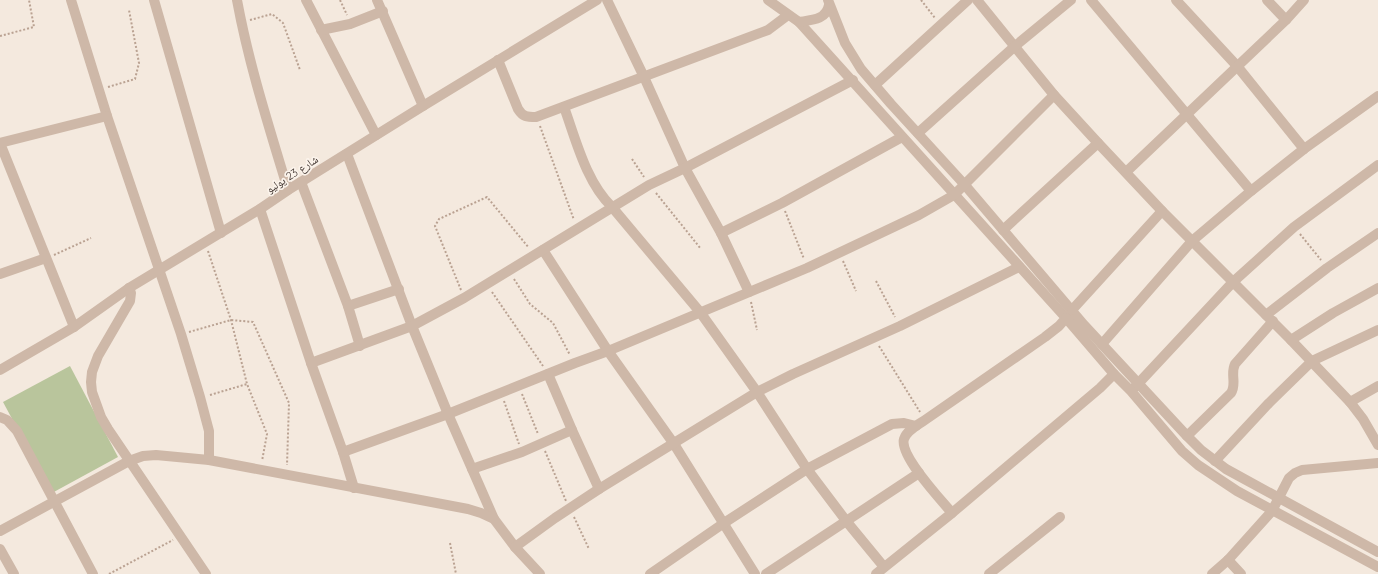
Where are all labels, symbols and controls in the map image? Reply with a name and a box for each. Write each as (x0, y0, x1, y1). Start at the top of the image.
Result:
street label: شارع 23 يوليو (263, 152, 321, 196)

